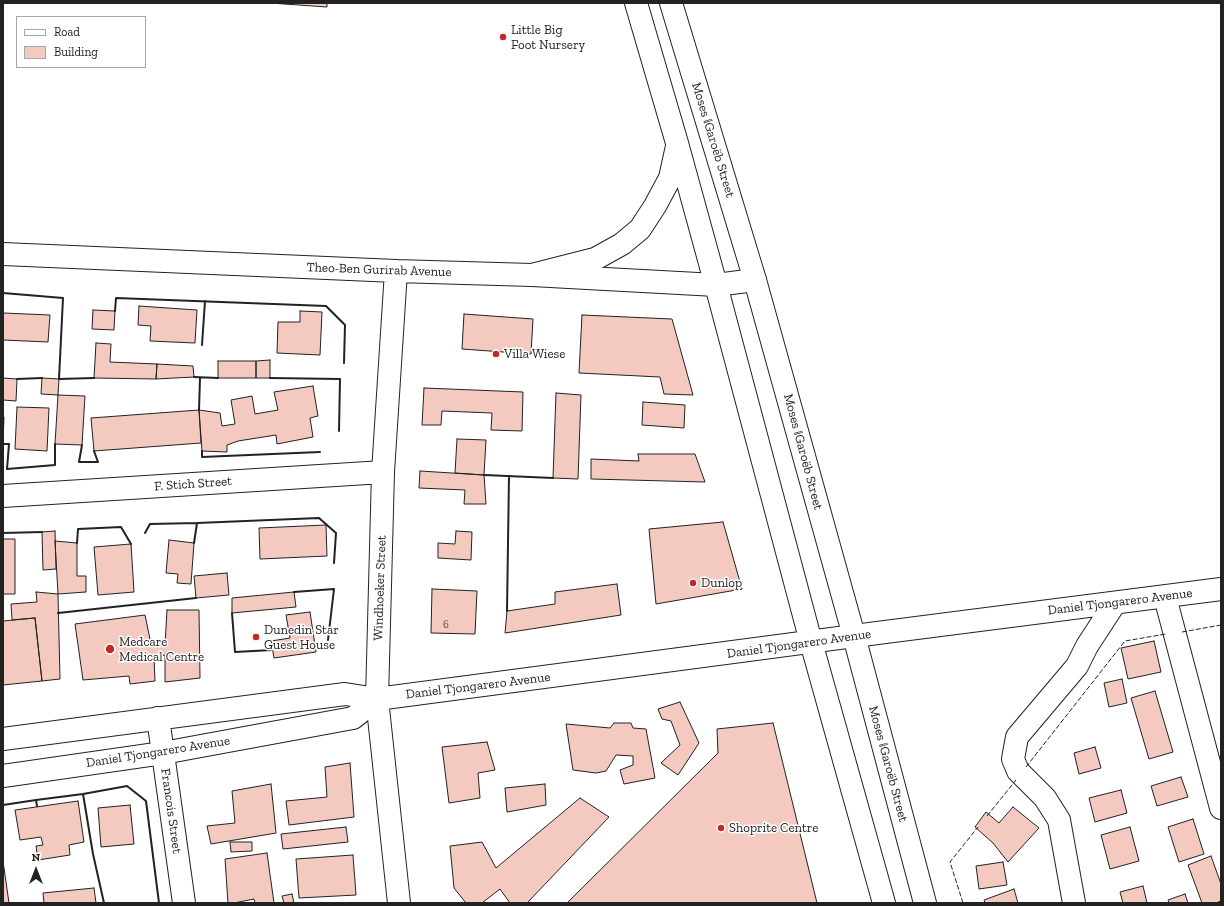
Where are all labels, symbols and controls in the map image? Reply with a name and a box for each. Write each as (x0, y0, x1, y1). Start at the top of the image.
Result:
legend (16, 16, 146, 68)
place label: Little Big Foot Nursery (511, 22, 585, 53)
text: Road (54, 25, 80, 39)
marker: Little Big Foot Nursery (498, 32, 508, 42)
text: Building (54, 45, 98, 59)
street label: Moses ǁGaroëb Street (688, 81, 738, 199)
street label: Theo-Ben Gurirab Avenue (306, 260, 452, 280)
place label: Villa Wiese (504, 346, 565, 362)
marker: Villa Wiese (491, 349, 501, 359)
street label: Moses ǁGaroëb Street (780, 392, 826, 512)
street label: F. Stich Street (154, 474, 232, 494)
street label: Windhoeker Street (370, 535, 390, 641)
place label: Dunlop (701, 575, 742, 591)
marker: Dunlop (688, 578, 698, 588)
street label: Daniel Tjongarero Avenue (1047, 585, 1193, 619)
house number: 6 (443, 618, 449, 632)
place label: Dunedin Star Guest House (264, 622, 339, 653)
street label: Daniel Tjongarero Avenue (726, 626, 872, 662)
marker: Dunedin Star Guest House (251, 632, 261, 642)
place label: Medcare Medical Centre (119, 634, 204, 665)
marker: Medcare Medical Centre (104, 643, 116, 655)
street label: Daniel Tjongarero Avenue (405, 669, 551, 703)
street label: Moses ǁGaroëb Street (865, 704, 911, 824)
street label: Daniel Tjongarero Avenue (85, 733, 231, 771)
street label: Francois Street (157, 768, 185, 854)
place label: Shoprite Centre (729, 820, 818, 836)
marker: Shoprite Centre (716, 823, 726, 833)
north arrow (16, 850, 56, 890)
text: N (32, 851, 40, 864)

